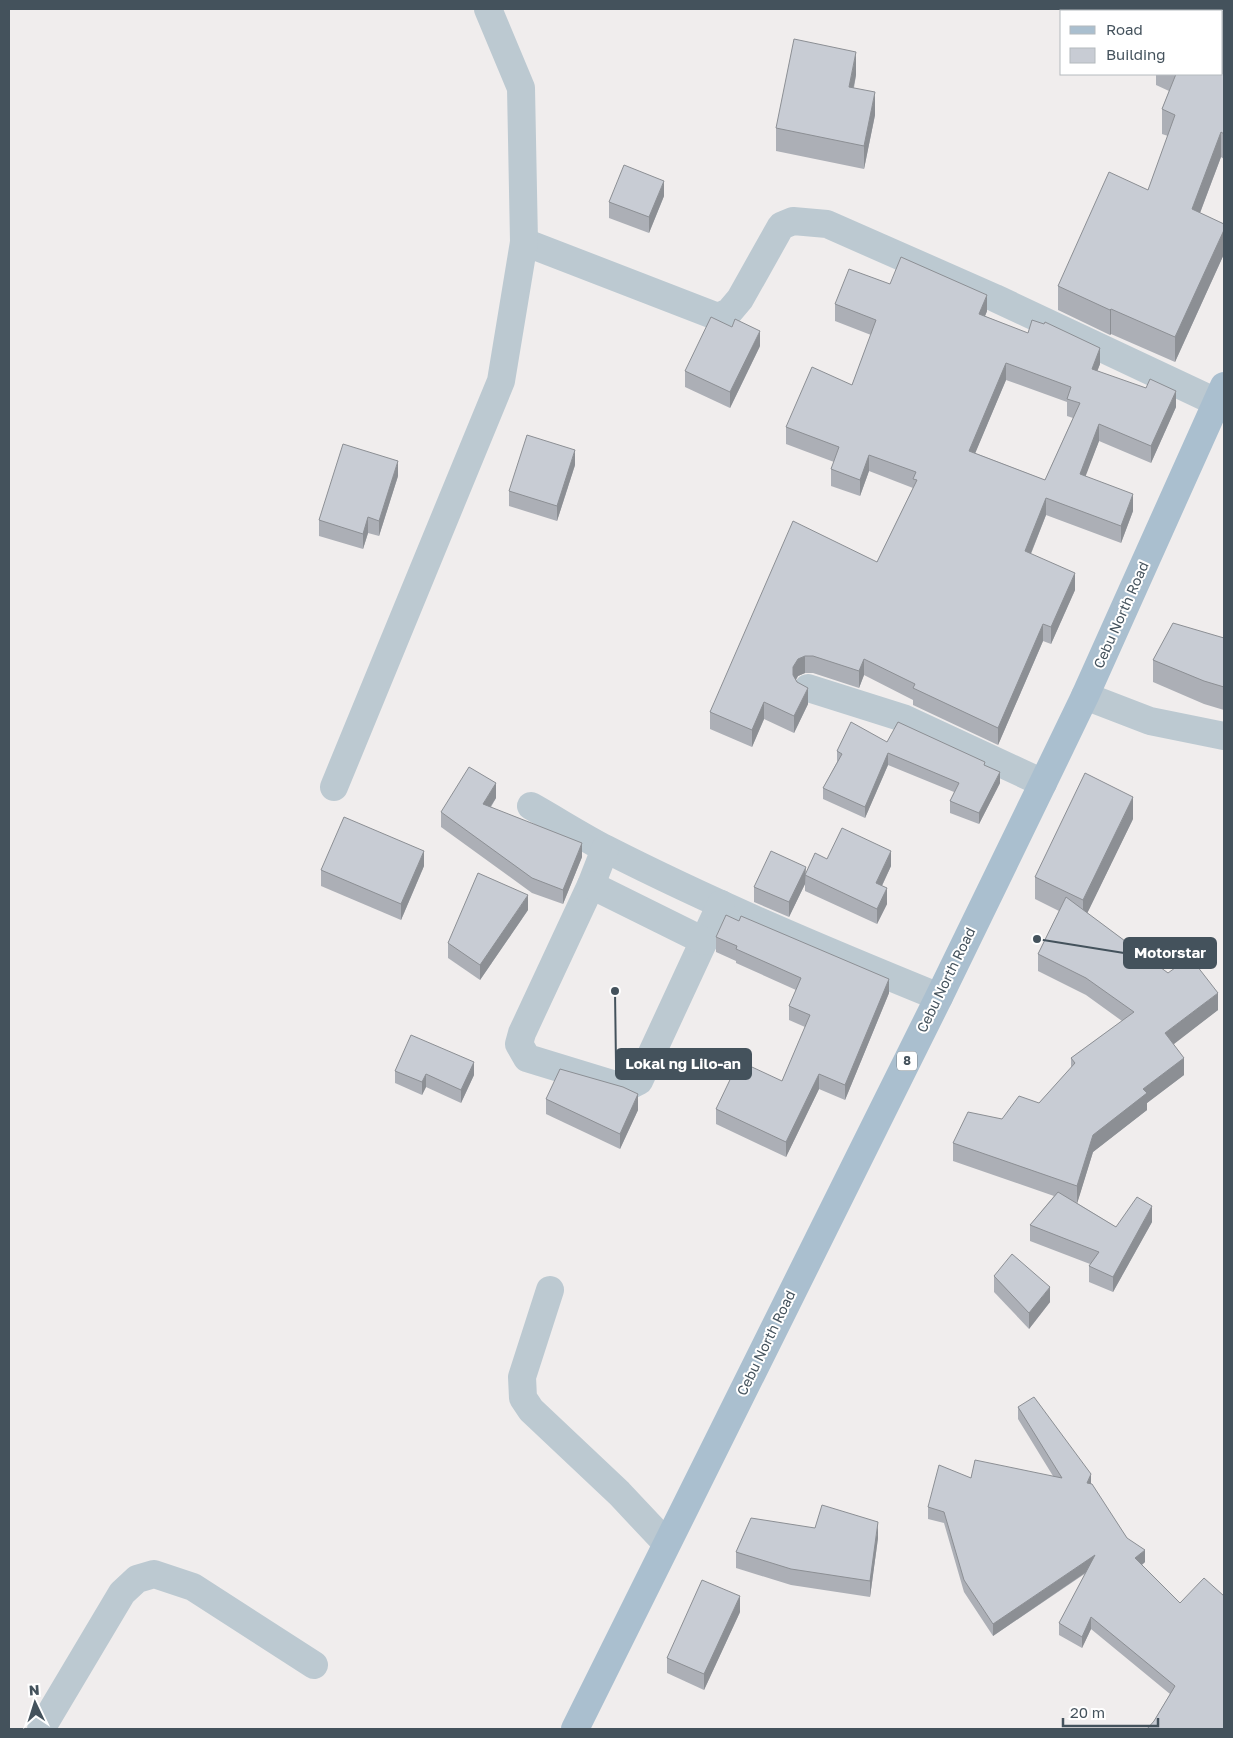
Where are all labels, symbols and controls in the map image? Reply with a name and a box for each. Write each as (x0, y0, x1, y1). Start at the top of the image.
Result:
legend (1060, 10, 1223, 75)
text: Road (1106, 20, 1143, 38)
text: Building (1106, 45, 1166, 63)
street label: Cebu North Road (1089, 559, 1152, 671)
street label: Cebu North Road (913, 924, 978, 1035)
callout: Motorstar (1124, 938, 1216, 968)
text: Motorstar (1134, 943, 1206, 961)
callout: Lokal ng Lilo-an (616, 1049, 751, 1079)
road number: 8 (897, 1052, 917, 1070)
text: Lokal ng Lilo-an (625, 1054, 741, 1072)
street label: Cebu North Road (733, 1287, 798, 1398)
north arrow (10, 1678, 60, 1728)
text: N (28, 1681, 40, 1698)
scale bar (1063, 1696, 1158, 1728)
text: 20 m (1070, 1703, 1105, 1721)

